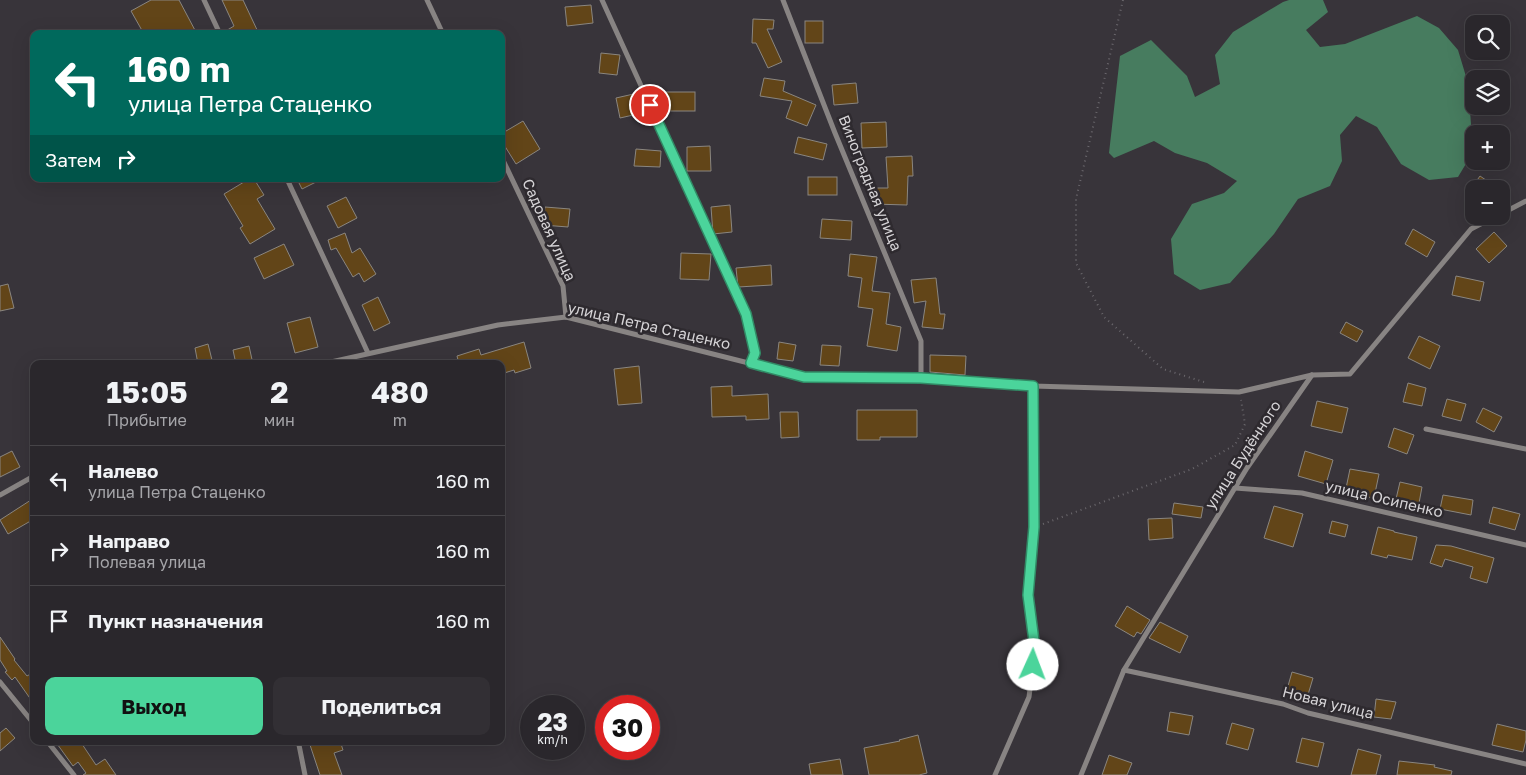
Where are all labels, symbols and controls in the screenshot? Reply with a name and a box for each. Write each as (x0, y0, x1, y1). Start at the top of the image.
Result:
map controls (1465, 15, 1510, 225)
button: search (1465, 15, 1510, 60)
text: 160 m (128, 48, 230, 90)
icon: left (45, 50, 110, 115)
button: layers (1465, 70, 1510, 115)
pin (629, 84, 671, 126)
text: улица Петра Стаценко (128, 90, 372, 117)
icon: arrive (636, 91, 664, 119)
street label: Виноградная улица (835, 112, 906, 253)
button: + (1465, 125, 1510, 170)
icon: right (112, 145, 140, 173)
text: Затем (45, 148, 102, 171)
street label: Садовая улица (519, 176, 580, 283)
button: − (1465, 180, 1510, 225)
street label: улица Петра Стаценко (566, 298, 732, 353)
text: 15:05 (106, 374, 187, 410)
text: 2 (270, 374, 288, 410)
text: 480 (371, 374, 429, 410)
street label: улица Будённого (1200, 397, 1284, 512)
text: Прибытие (107, 410, 187, 430)
text: мин (264, 410, 295, 430)
text: m (393, 410, 407, 430)
text: Налево (88, 459, 158, 482)
icon: left (45, 467, 73, 495)
text: 160 m (436, 469, 490, 492)
street label: улица Осипенко (1324, 476, 1445, 520)
text: улица Петра Стаценко (88, 482, 266, 502)
text: Направо (88, 529, 170, 552)
icon: right (45, 537, 73, 565)
text: 160 m (436, 539, 490, 562)
text: Полевая улица (88, 552, 206, 572)
icon: arrive (45, 607, 73, 635)
text: Пункт назначения (88, 609, 263, 632)
text: 160 m (436, 609, 490, 632)
position arrow (1006, 638, 1058, 690)
button: Выход (45, 677, 263, 735)
button: Поделиться (273, 677, 490, 735)
street label: Новая улица (1281, 682, 1376, 722)
speed limit sign: 30 (595, 695, 660, 760)
text: 23 (537, 706, 568, 737)
text: km/h (537, 732, 568, 747)

